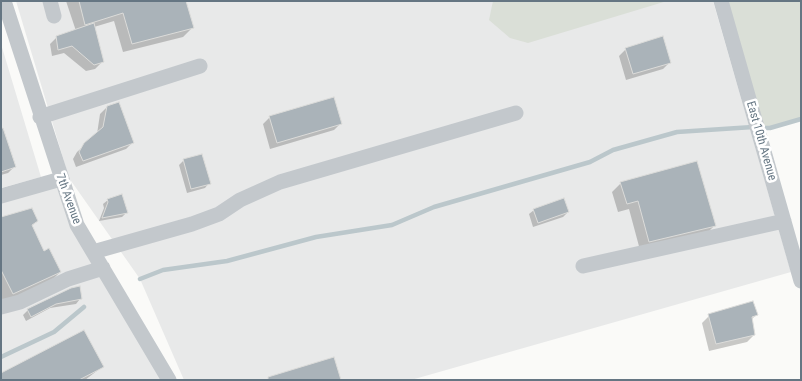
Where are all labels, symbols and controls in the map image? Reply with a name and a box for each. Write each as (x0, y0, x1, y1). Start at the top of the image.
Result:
street label: East 10th Avenue (743, 100, 779, 182)
street label: 7th Avenue (52, 172, 84, 226)

